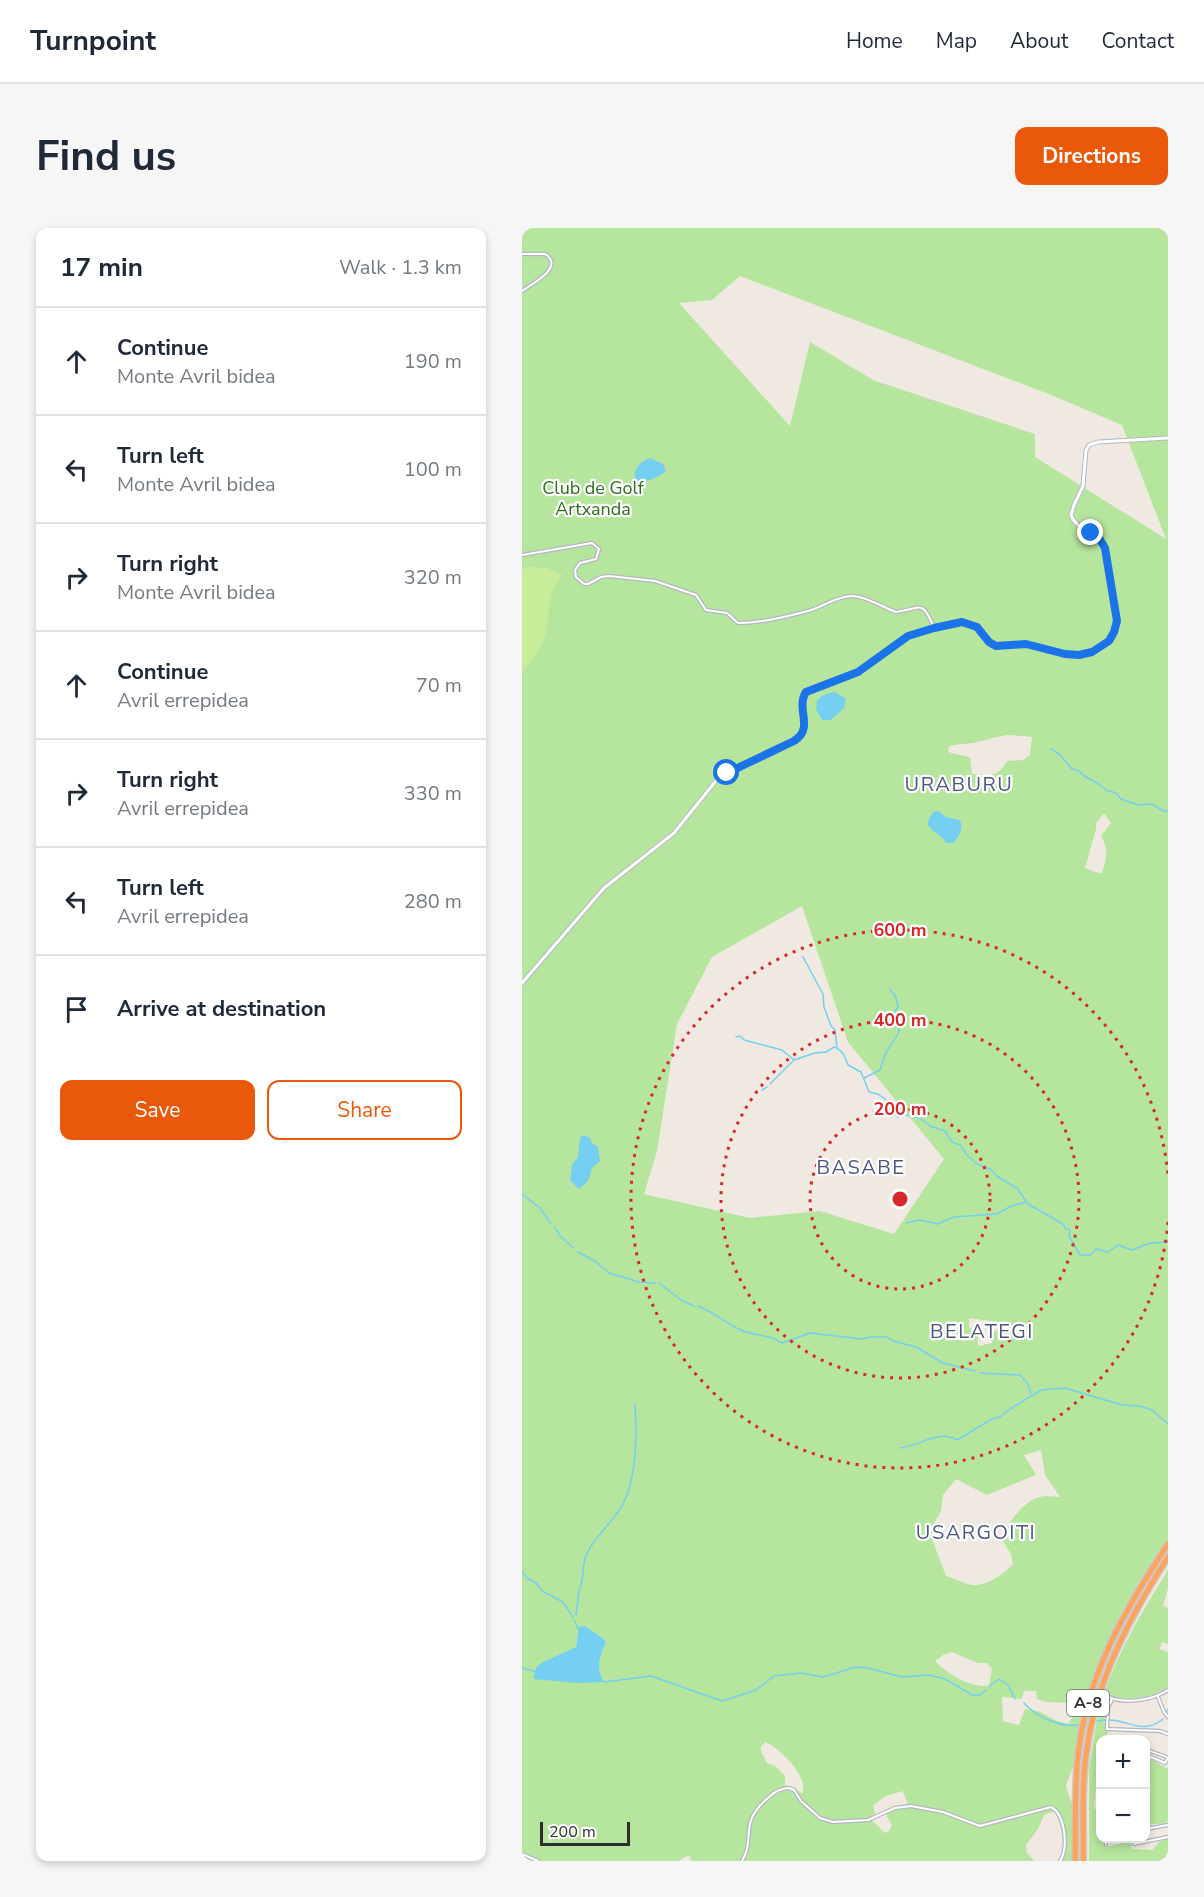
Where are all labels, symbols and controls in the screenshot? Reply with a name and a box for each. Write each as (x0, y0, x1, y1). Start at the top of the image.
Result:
text: Turnpoint (30, 22, 156, 60)
text: Home (846, 27, 903, 55)
text: Map (936, 27, 977, 55)
text: About (1010, 27, 1068, 55)
text: Contact (1101, 27, 1174, 55)
button: Directions (1015, 127, 1168, 185)
text: Find us (36, 128, 176, 185)
text: 17 min (60, 250, 143, 285)
text: Walk · 1.3 km (339, 254, 462, 281)
text: Continue (117, 333, 208, 363)
icon: ahead (60, 345, 93, 378)
text: 190 m (404, 348, 462, 375)
text: Monte Avril bidea (117, 363, 276, 390)
text: Turn left (117, 441, 204, 471)
icon: left (60, 453, 93, 486)
text: 100 m (404, 456, 462, 483)
text: Monte Avril bidea (117, 471, 276, 498)
park label: Club de Golf Artxanda (542, 476, 645, 521)
route end (1077, 519, 1103, 545)
text: Turn right (117, 549, 218, 579)
icon: right (60, 561, 93, 594)
text: 320 m (404, 564, 462, 591)
text: Monte Avril bidea (117, 579, 276, 606)
text: Continue (117, 657, 208, 687)
icon: ahead (60, 669, 93, 702)
text: 70 m (416, 672, 462, 699)
text: Avril errepidea (117, 687, 249, 714)
route start (713, 759, 739, 785)
text: Turn right (117, 765, 218, 795)
district label: URABURU (905, 771, 1013, 798)
icon: right (60, 777, 93, 810)
text: 330 m (404, 780, 462, 807)
text: Avril errepidea (117, 795, 249, 822)
text: Turn left (117, 873, 204, 903)
icon: left (60, 885, 93, 918)
text: 280 m (404, 888, 462, 915)
text: Avril errepidea (117, 903, 249, 930)
text: 600 m (873, 918, 927, 942)
icon: arrive (60, 993, 93, 1026)
text: Arrive at destination (117, 994, 326, 1024)
text: 400 m (873, 1008, 927, 1032)
button: Save (60, 1080, 255, 1140)
button: Share (267, 1080, 462, 1140)
text: 200 m (873, 1097, 927, 1121)
district label: BASABE (817, 1154, 905, 1181)
centre of rings (890, 1189, 910, 1209)
district label: BELATEGI (930, 1318, 1034, 1345)
district label: USARGOITI (916, 1519, 1036, 1546)
road number: A-8 (1067, 1690, 1109, 1716)
map controls (1096, 1735, 1150, 1843)
button: + (1096, 1735, 1150, 1789)
button: − (1096, 1789, 1150, 1843)
scale bar (540, 1819, 630, 1846)
text: 200 m (549, 1821, 596, 1843)

